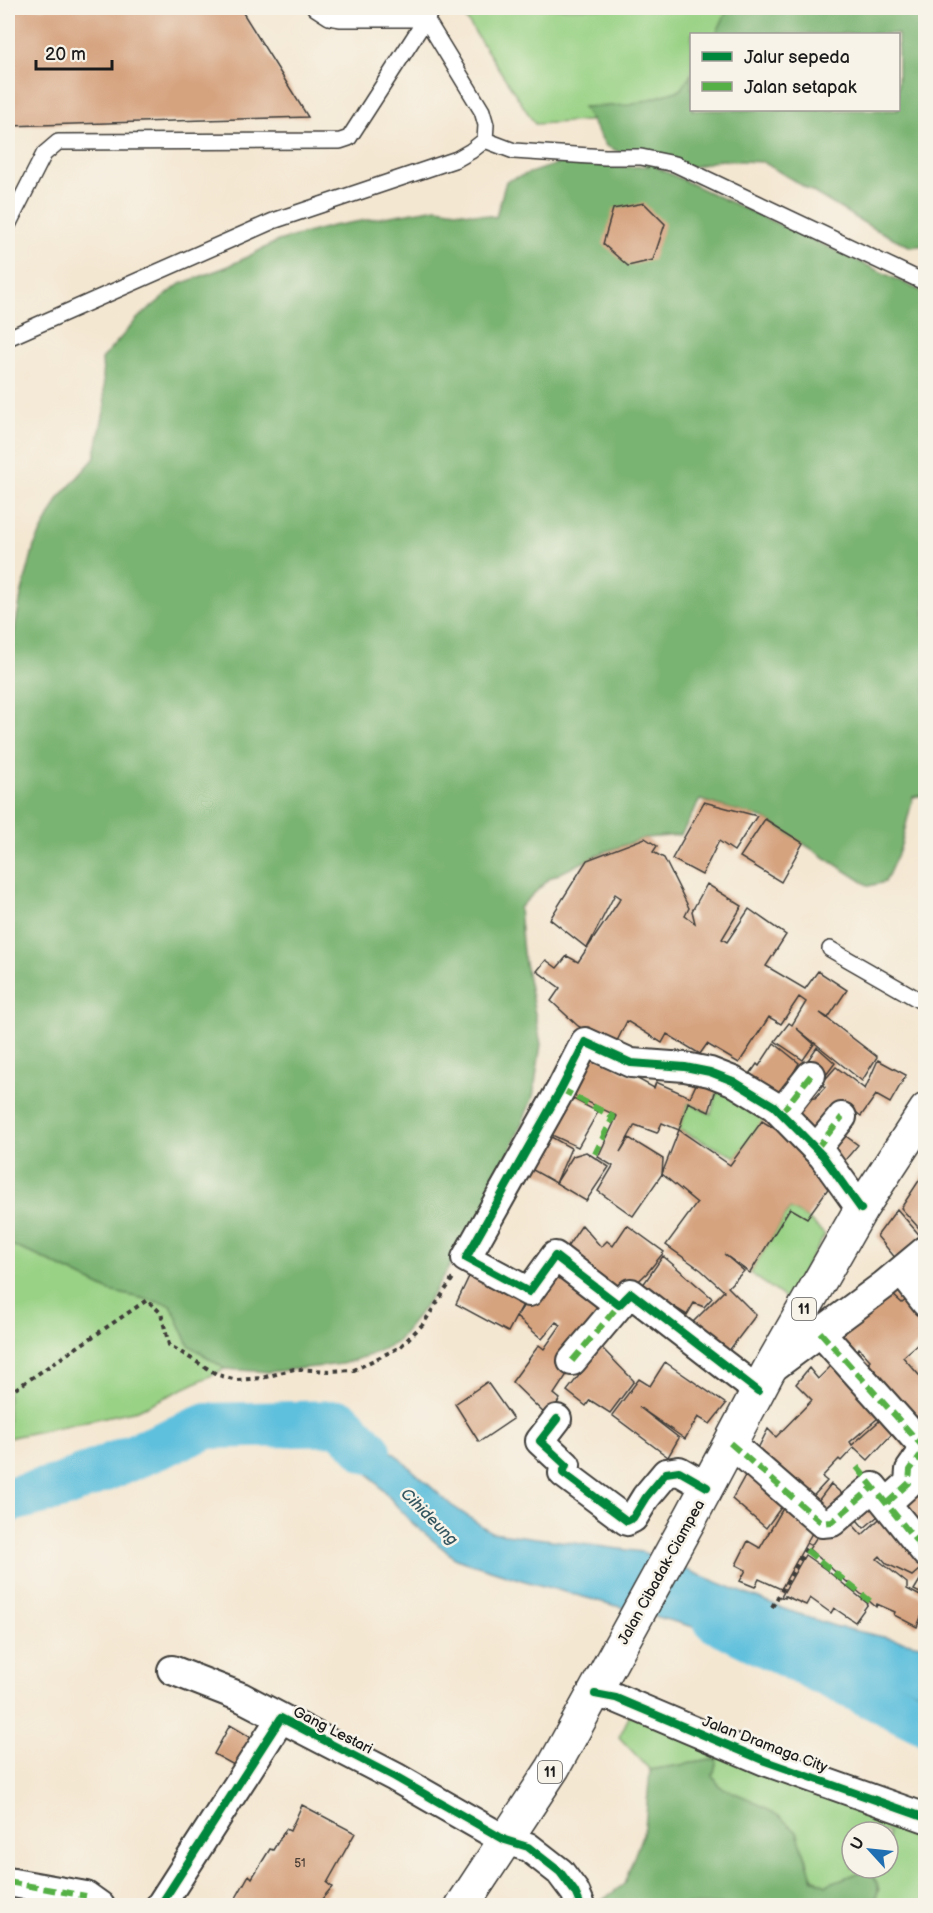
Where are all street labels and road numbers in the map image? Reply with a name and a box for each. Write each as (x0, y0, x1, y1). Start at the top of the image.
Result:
road number: 11 (792, 1298, 816, 1320)
street label: Jalan Cibadak-Ciampea (614, 1497, 709, 1648)
street label: Gang Lestari (290, 1702, 376, 1759)
street label: Jalan Dramaga City (700, 1712, 830, 1777)
road number: 11 (538, 1761, 562, 1783)

